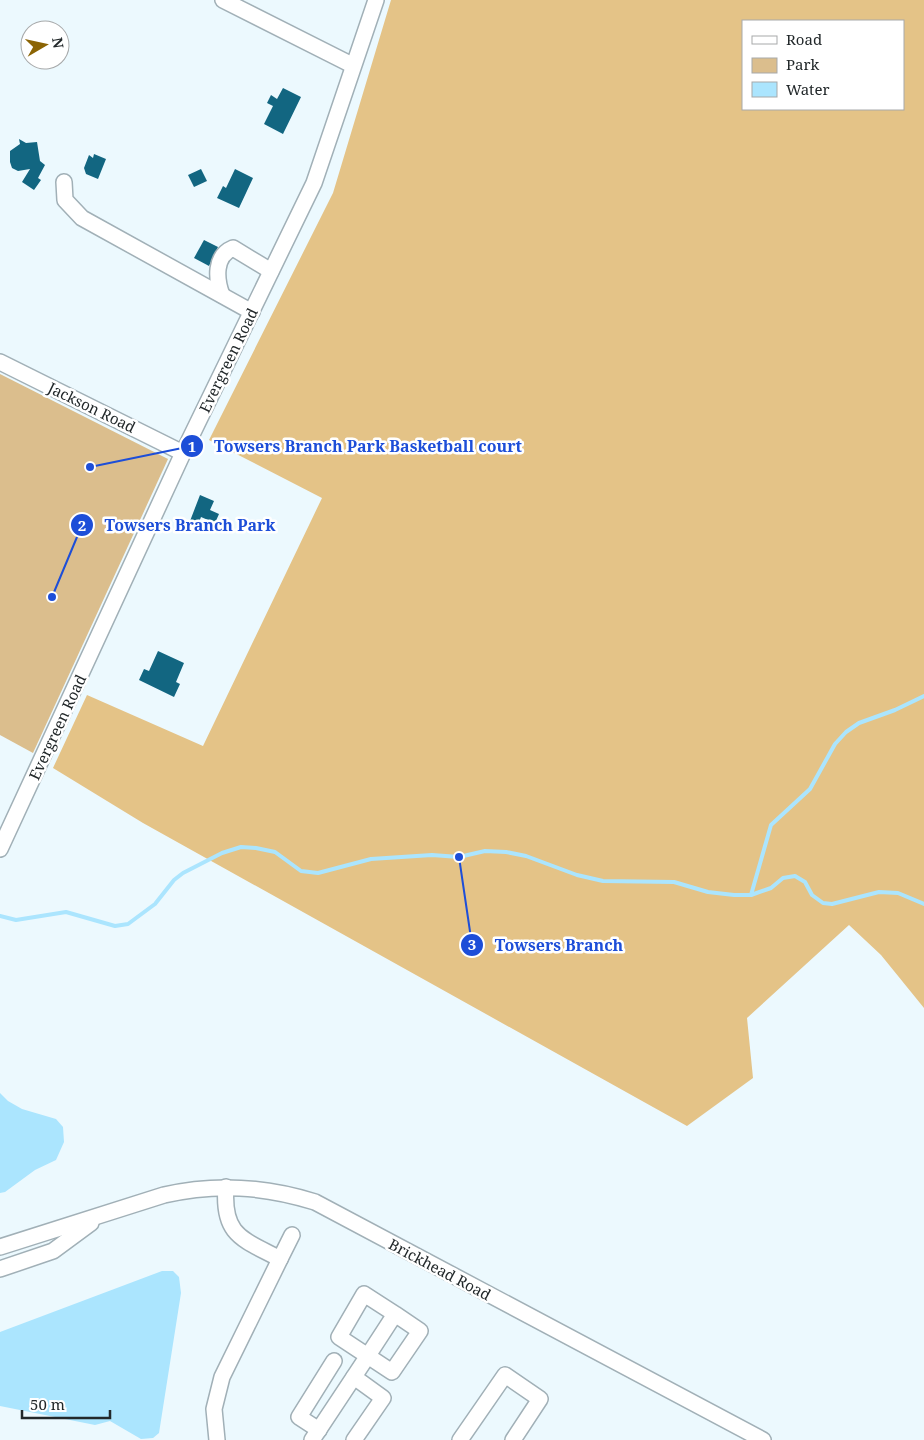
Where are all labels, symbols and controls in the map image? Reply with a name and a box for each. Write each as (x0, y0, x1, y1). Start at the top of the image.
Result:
north arrow (20, 20, 70, 70)
legend (742, 20, 904, 110)
text: Road (786, 29, 822, 49)
text: N (48, 36, 69, 50)
text: Park (786, 54, 820, 74)
text: Water (786, 79, 829, 99)
street label: Evergreen Road (194, 304, 262, 416)
street label: Jackson Road (44, 377, 139, 437)
callout: Towsers Branch Park Basketball court (179, 431, 532, 462)
text: Towsers Branch Park Basketball court (214, 435, 523, 457)
text: 1 (188, 436, 196, 456)
callout: Towsers Branch Park (70, 510, 286, 541)
text: Towsers Branch Park (104, 514, 276, 536)
text: 2 (78, 515, 86, 535)
street label: Evergreen Road (24, 671, 90, 783)
callout: Towsers Branch (459, 930, 633, 961)
text: 3 (468, 934, 476, 954)
text: Towsers Branch (495, 934, 624, 956)
street label: Brickhead Road (385, 1234, 495, 1304)
scale bar (22, 1388, 110, 1420)
text: 50 m (30, 1394, 65, 1414)

